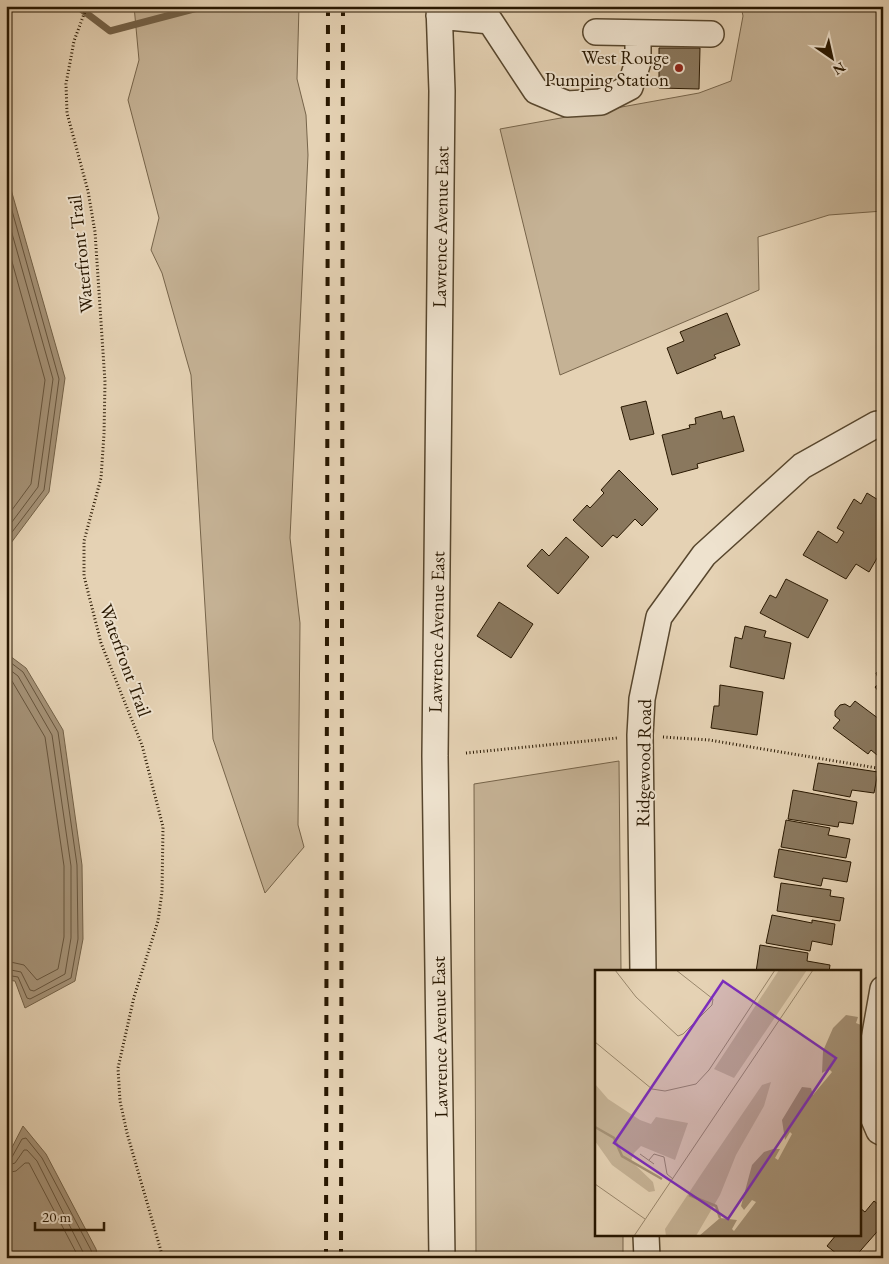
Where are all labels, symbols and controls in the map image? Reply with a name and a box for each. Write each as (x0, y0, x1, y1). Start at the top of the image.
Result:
north arrow (806, 32, 856, 82)
place label: West Rouge Pumping Station (545, 45, 669, 92)
text: N (829, 58, 849, 80)
marker: West Rouge Pumping Station (673, 62, 685, 74)
street label: Lawrence Avenue East (427, 146, 454, 308)
street label: Waterfront Trail (62, 193, 99, 314)
street label: Lawrence Avenue East (423, 551, 450, 713)
street label: Waterfront Trail (94, 600, 158, 720)
street label: Ridgewood Road (630, 698, 657, 827)
street label: Lawrence Avenue East (426, 956, 453, 1118)
inset map (595, 970, 862, 1236)
scale bar (35, 1199, 104, 1231)
text: 20 m (42, 1207, 71, 1226)

